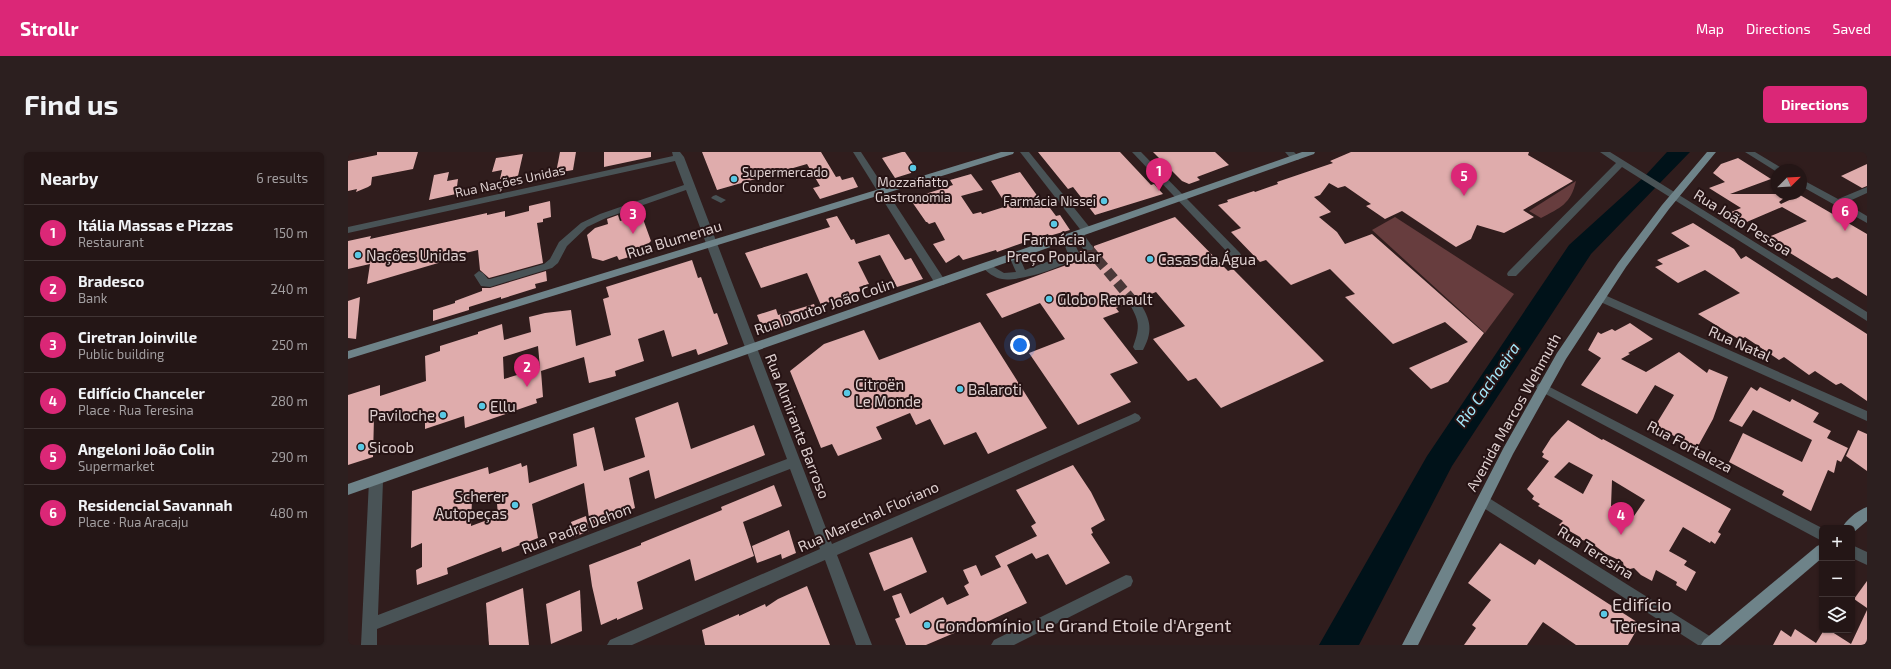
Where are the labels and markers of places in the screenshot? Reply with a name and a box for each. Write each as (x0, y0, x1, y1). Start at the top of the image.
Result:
pin: 1 (1146, 158, 1172, 191)
marker: Mozzafiatto Gastronomia (908, 163, 918, 173)
pin: 5 (1451, 163, 1477, 196)
place label: Supermercado Condor (742, 164, 828, 195)
marker: Supermercado Condor (729, 174, 739, 184)
place label: Mozzafiatto Gastronomia (875, 174, 951, 205)
place label: Farmácia Nissei (1003, 193, 1096, 209)
marker: Farmácia Nissei (1099, 196, 1109, 206)
pin: 6 (1832, 198, 1858, 231)
pin: 3 (620, 201, 646, 234)
marker: Farmácia Preço Popular (1049, 219, 1059, 229)
place label: Farmácia Preço Popular (1006, 230, 1102, 266)
place label: Nações Unidas (366, 246, 466, 265)
marker: Nações Unidas (353, 250, 363, 260)
place label: Casas da Água (1158, 250, 1256, 268)
marker: Casas da Água (1145, 254, 1155, 264)
place label: Globo Renault (1057, 290, 1153, 308)
marker: Globo Renault (1044, 294, 1054, 304)
pin: 2 (514, 354, 540, 387)
place label: Citroën Le Monde (855, 375, 921, 410)
place label: Balaroti (968, 380, 1022, 398)
marker: Balaroti (955, 384, 965, 394)
marker: Citroën Le Monde (842, 388, 852, 398)
place label: Ellu (490, 397, 516, 415)
marker: Ellu (477, 401, 487, 411)
place label: Paviloche (369, 406, 435, 424)
marker: Paviloche (438, 410, 448, 420)
place label: Sicoob (369, 438, 414, 456)
marker: Sicoob (356, 442, 366, 452)
place label: Scherer Autopeças (435, 487, 507, 523)
marker: Scherer Autopeças (510, 500, 520, 510)
pin: 4 (1608, 502, 1634, 535)
place label: Edifício Teresina (1612, 593, 1681, 636)
marker: Edifício Teresina (1599, 609, 1609, 619)
place label: Condomínio Le Grand Etoile d'Argent (935, 614, 1231, 636)
marker: Condomínio Le Grand Etoile d'Argent (922, 620, 932, 630)

